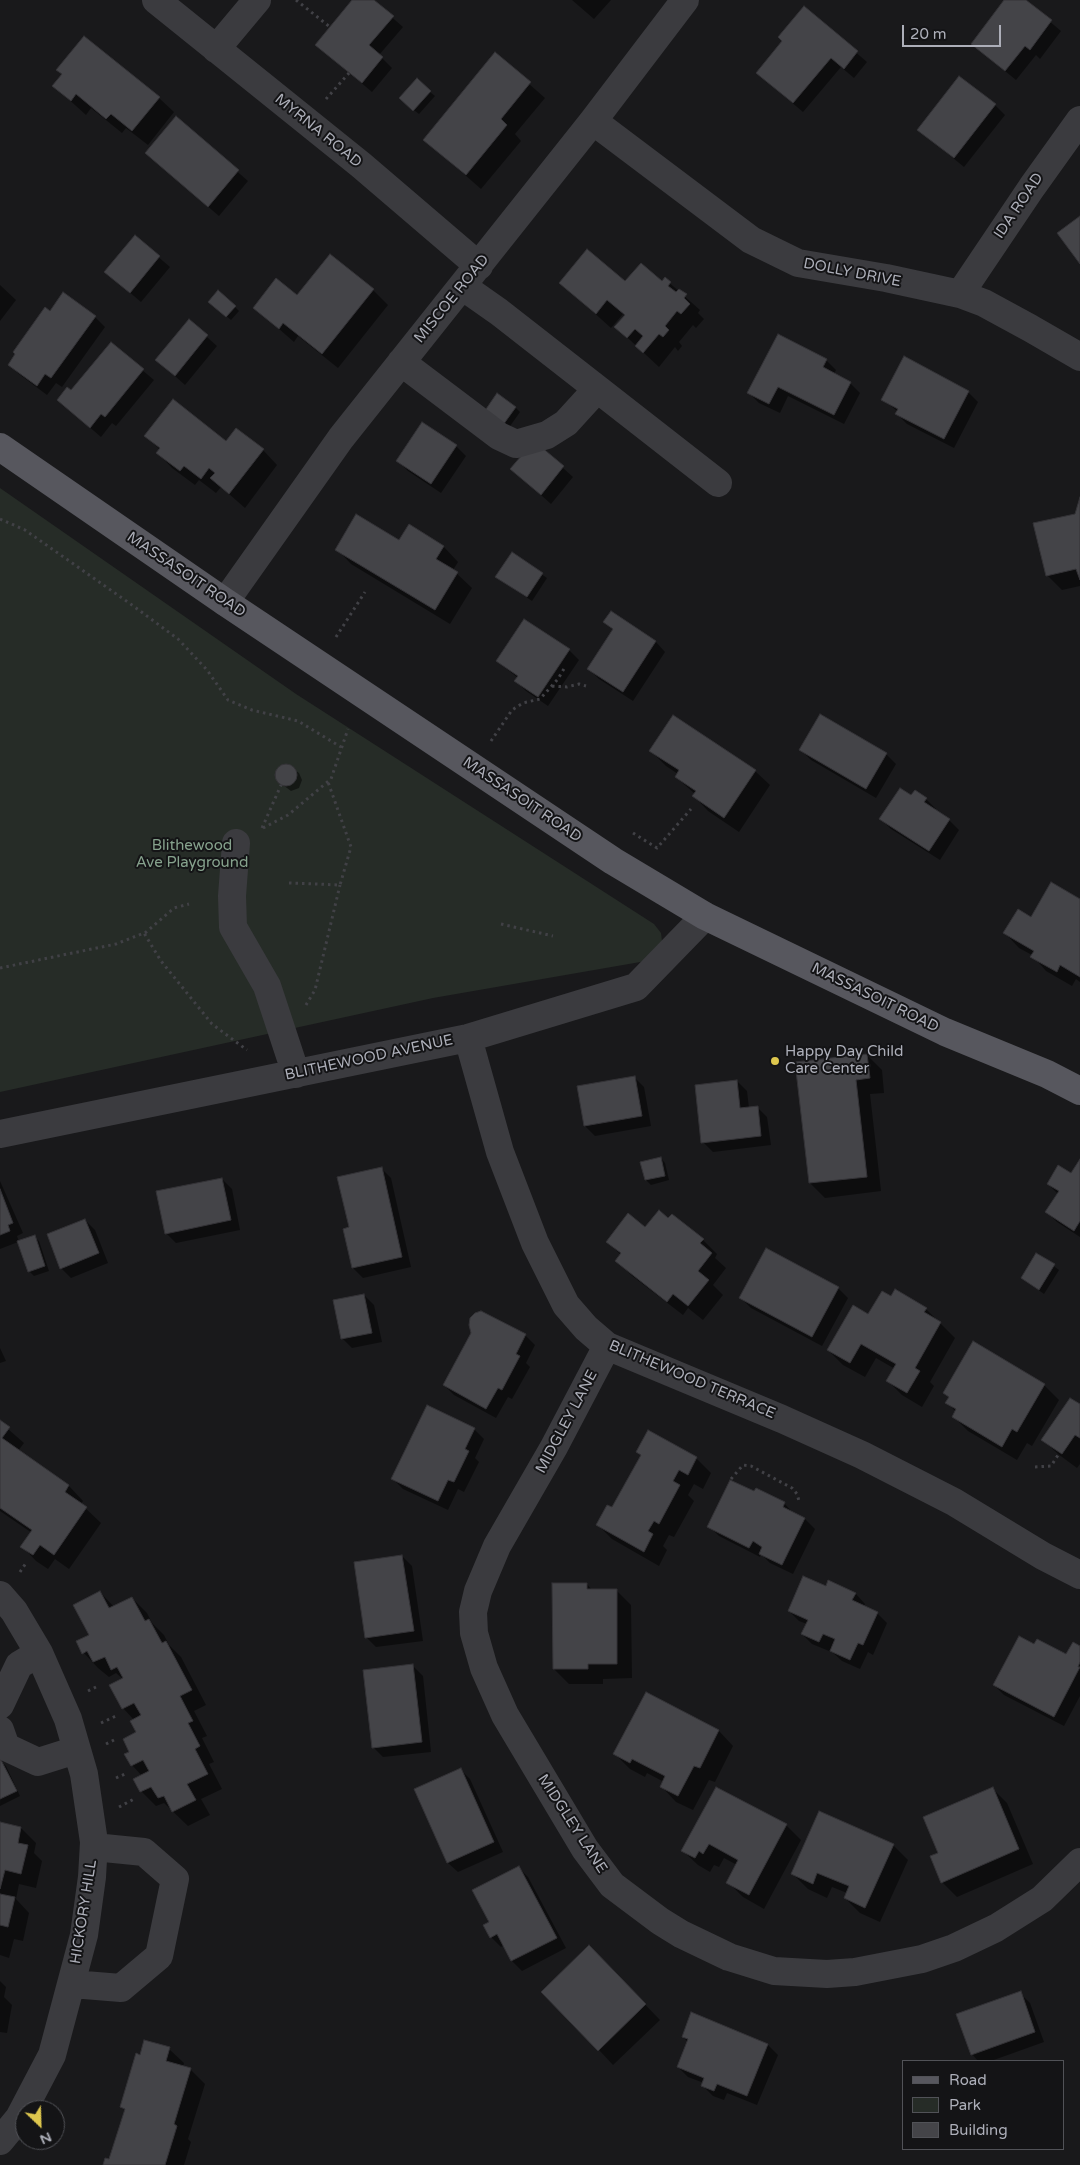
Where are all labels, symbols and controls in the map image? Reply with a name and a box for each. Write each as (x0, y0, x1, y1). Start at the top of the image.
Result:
scale bar (905, 15, 1004, 47)
text: 20 m (910, 25, 947, 43)
street label: MYRNA ROAD (271, 90, 365, 172)
street label: IDA ROAD (990, 170, 1048, 242)
street label: MISCOE ROAD (411, 251, 493, 347)
street label: DOLLY DRIVE (802, 255, 902, 291)
street label: MASSASOIT ROAD (123, 529, 249, 621)
street label: MASSASOIT ROAD (459, 754, 585, 846)
park label: Blithewood Ave Playground (136, 837, 248, 872)
street label: MASSASOIT ROAD (809, 959, 941, 1037)
street label: BLITHEWOOD AVENUE (283, 1031, 455, 1085)
place label: Happy Day Child Care Center (785, 1043, 903, 1078)
marker: Happy Day Child Care Center (769, 1055, 781, 1067)
street label: BLITHEWOOD TERRACE (606, 1337, 778, 1423)
street label: MIDGLEY LANE (532, 1367, 602, 1477)
street label: MIDGLEY LANE (533, 1771, 611, 1877)
street label: HICKORY HILL (67, 1859, 101, 1965)
legend (902, 2060, 1065, 2150)
text: Road (949, 2071, 987, 2089)
text: Park (949, 2096, 981, 2114)
north arrow (15, 2100, 65, 2150)
text: Building (949, 2121, 1008, 2139)
text: N (37, 2128, 54, 2148)

